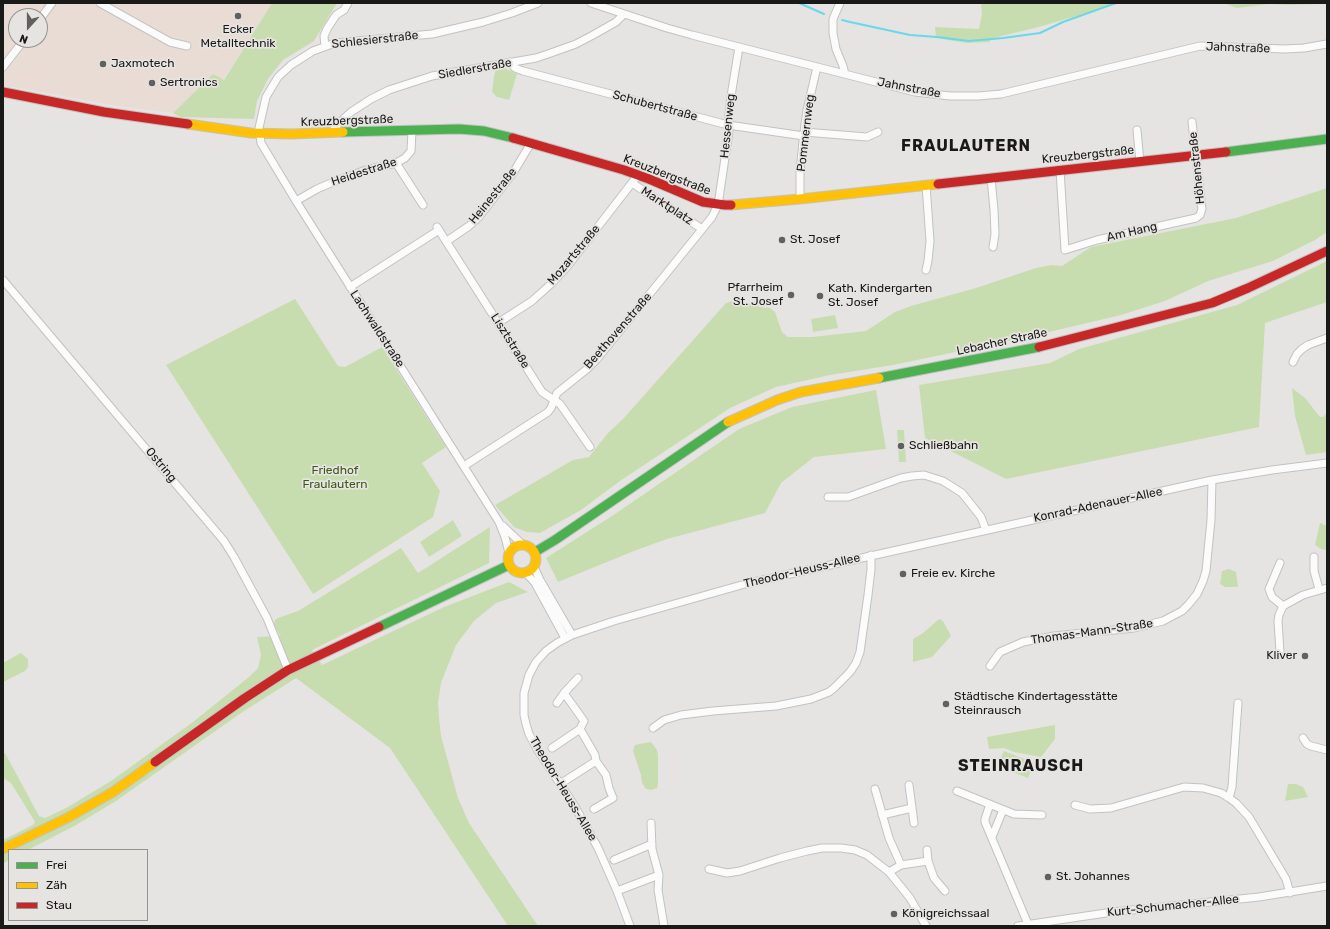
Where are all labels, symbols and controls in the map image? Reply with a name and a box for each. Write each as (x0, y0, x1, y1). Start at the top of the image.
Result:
north arrow (8, 8, 48, 48)
marker: Ecker Metalltechnik (233, 11, 243, 21)
place label: Ecker Metalltechnik (200, 23, 276, 51)
street label: Schlesierstraße (331, 28, 419, 52)
text: N (18, 31, 30, 46)
street label: Jahnstraße (1206, 40, 1270, 56)
street label: Siedlerstraße (437, 55, 513, 83)
place label: Jaxmotech (111, 57, 174, 71)
marker: Jaxmotech (98, 59, 108, 69)
street label: Jahnstraße (876, 75, 942, 101)
place label: Sertronics (160, 76, 218, 90)
marker: Sertronics (147, 78, 157, 88)
street label: Schubertstraße (611, 88, 699, 124)
street label: Hessenweg (717, 93, 739, 159)
street label: Pommernweg (794, 94, 818, 172)
street label: Kreuzbergstraße (300, 112, 394, 130)
street label: Höhenstraße (1186, 131, 1208, 205)
district label: FRAULAUTERN (901, 136, 1031, 156)
street label: Kreuzbergstraße (1041, 143, 1135, 167)
street label: Kreuzbergstraße (621, 152, 713, 198)
street label: Heidestraße (330, 155, 398, 189)
street label: Heinestraße (466, 165, 520, 227)
street label: Marktplatz (638, 184, 696, 228)
street label: Am Hang (1105, 219, 1159, 245)
street label: Mozartstraße (545, 222, 603, 288)
place label: St. Josef (790, 233, 840, 247)
marker: St. Josef (777, 235, 787, 245)
place label: Pfarrheim St. Josef (727, 281, 783, 309)
place label: Kath. Kindergarten St. Josef (828, 282, 932, 310)
street label: Lachwaldstraße (347, 288, 407, 370)
street label: Beethovenstraße (581, 290, 655, 372)
marker: Pfarrheim St. Josef (786, 290, 796, 300)
marker: Kath. Kindergarten St. Josef (815, 291, 825, 301)
street label: Lisztstraße (487, 311, 533, 371)
street label: Lebacher Straße (955, 325, 1049, 359)
place label: Schließbahn (909, 439, 978, 453)
marker: Schließbahn (896, 441, 906, 451)
street label: Ostring (142, 445, 180, 485)
park label: Friedhof Fraulautern (302, 464, 368, 492)
street label: Konrad-Adenauer-Allee (1032, 484, 1164, 526)
street label: Theodor-Heuss-Allee (742, 551, 862, 591)
place label: Freie ev. Kirche (911, 567, 995, 581)
marker: Freie ev. Kirche (898, 569, 908, 579)
street label: Thomas-Mann-Straße (1030, 616, 1154, 648)
place label: Kliver (1266, 649, 1297, 663)
marker: Kliver (1300, 651, 1310, 661)
place label: Städtische Kindertagesstätte Steinrausch (954, 690, 1118, 718)
marker: Städtische Kindertagesstätte Steinrausch (941, 699, 951, 709)
street label: Theodor-Heuss-Allee (526, 734, 600, 844)
district label: STEINRAUSCH (958, 756, 1084, 776)
legend (8, 849, 148, 921)
text: Frei (46, 858, 67, 872)
place label: St. Johannes (1056, 870, 1130, 884)
marker: St. Johannes (1043, 872, 1053, 882)
text: Zäh (46, 878, 67, 892)
street label: Kurt-Schumacher-Allee (1106, 892, 1240, 920)
text: Stau (46, 898, 72, 912)
place label: Königreichssaal (902, 907, 989, 921)
marker: Königreichssaal (889, 909, 899, 919)

